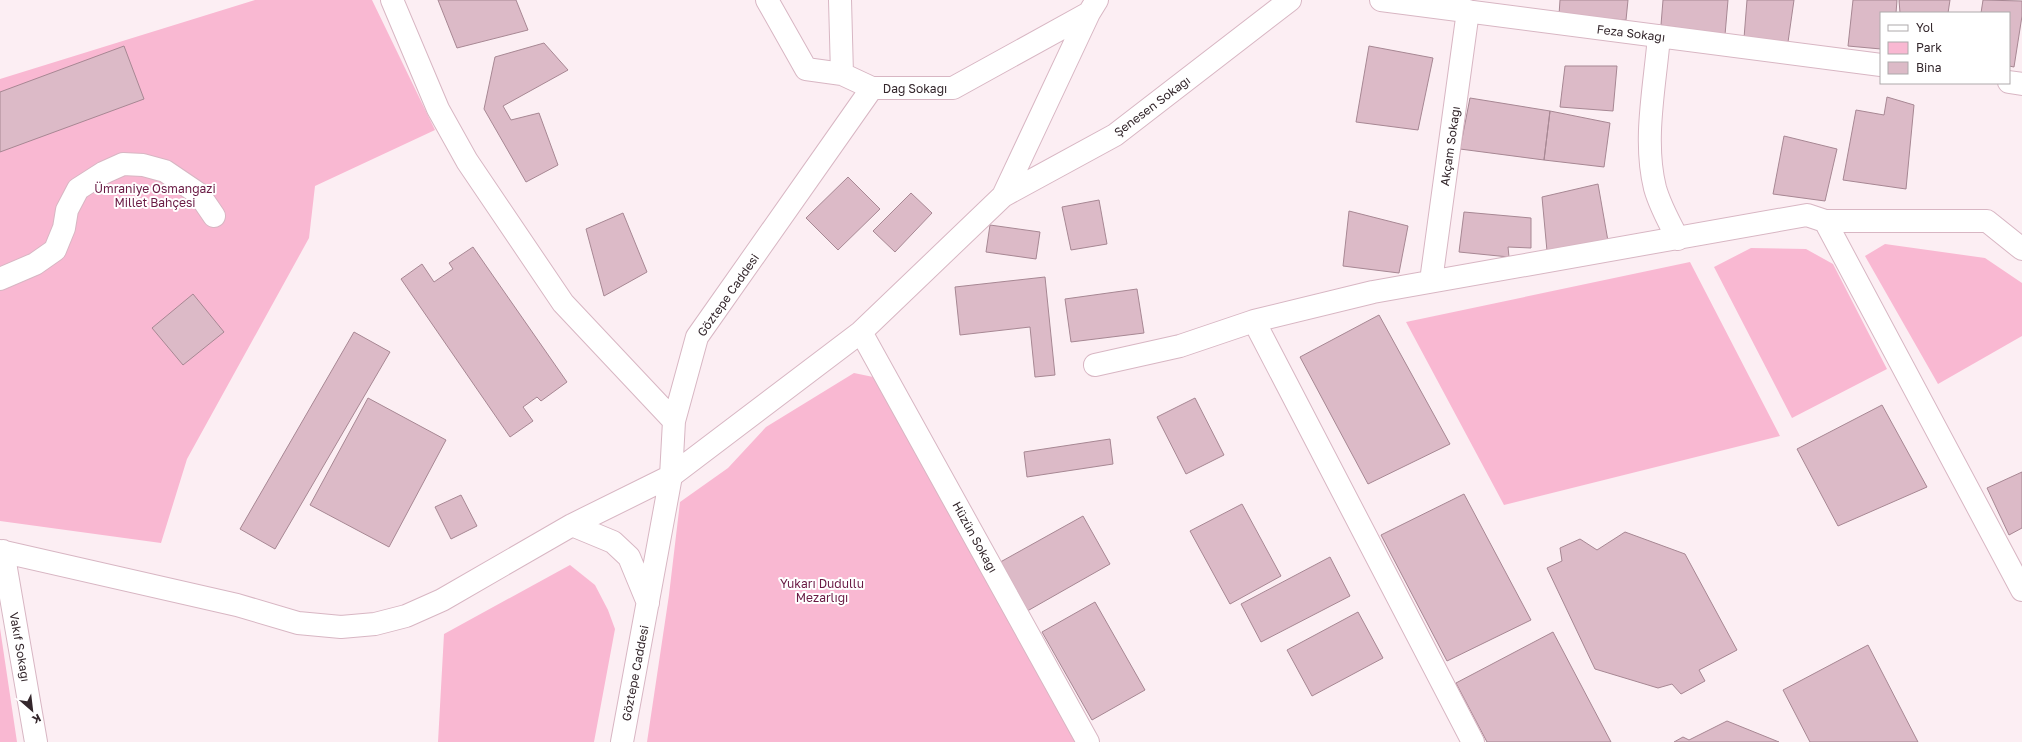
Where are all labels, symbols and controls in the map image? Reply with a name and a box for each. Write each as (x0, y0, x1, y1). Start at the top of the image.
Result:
legend (1880, 12, 2010, 84)
text: Yol (1916, 20, 1934, 35)
street label: Feza Sokağı (1596, 21, 1666, 45)
text: Park (1916, 40, 1942, 55)
text: Bina (1916, 60, 1941, 75)
street label: Şenesen Sokağı (1111, 72, 1193, 140)
street label: Dağ Sokağı (883, 81, 947, 96)
street label: Akçam Sokağı (1437, 105, 1463, 187)
park label: Ümraniye Osmangazi Millet Bahçesi (94, 181, 216, 210)
street label: Göztepe Caddesi (694, 251, 762, 339)
street label: Hüzün Sokağı (949, 499, 1001, 575)
park label: Yukarı Dudullu Mezarlığı (780, 576, 864, 605)
street label: Vakıf Sokağı (7, 611, 33, 683)
street label: Göztepe Caddesi (618, 624, 652, 722)
north arrow (12, 690, 52, 730)
text: K (30, 712, 44, 727)

